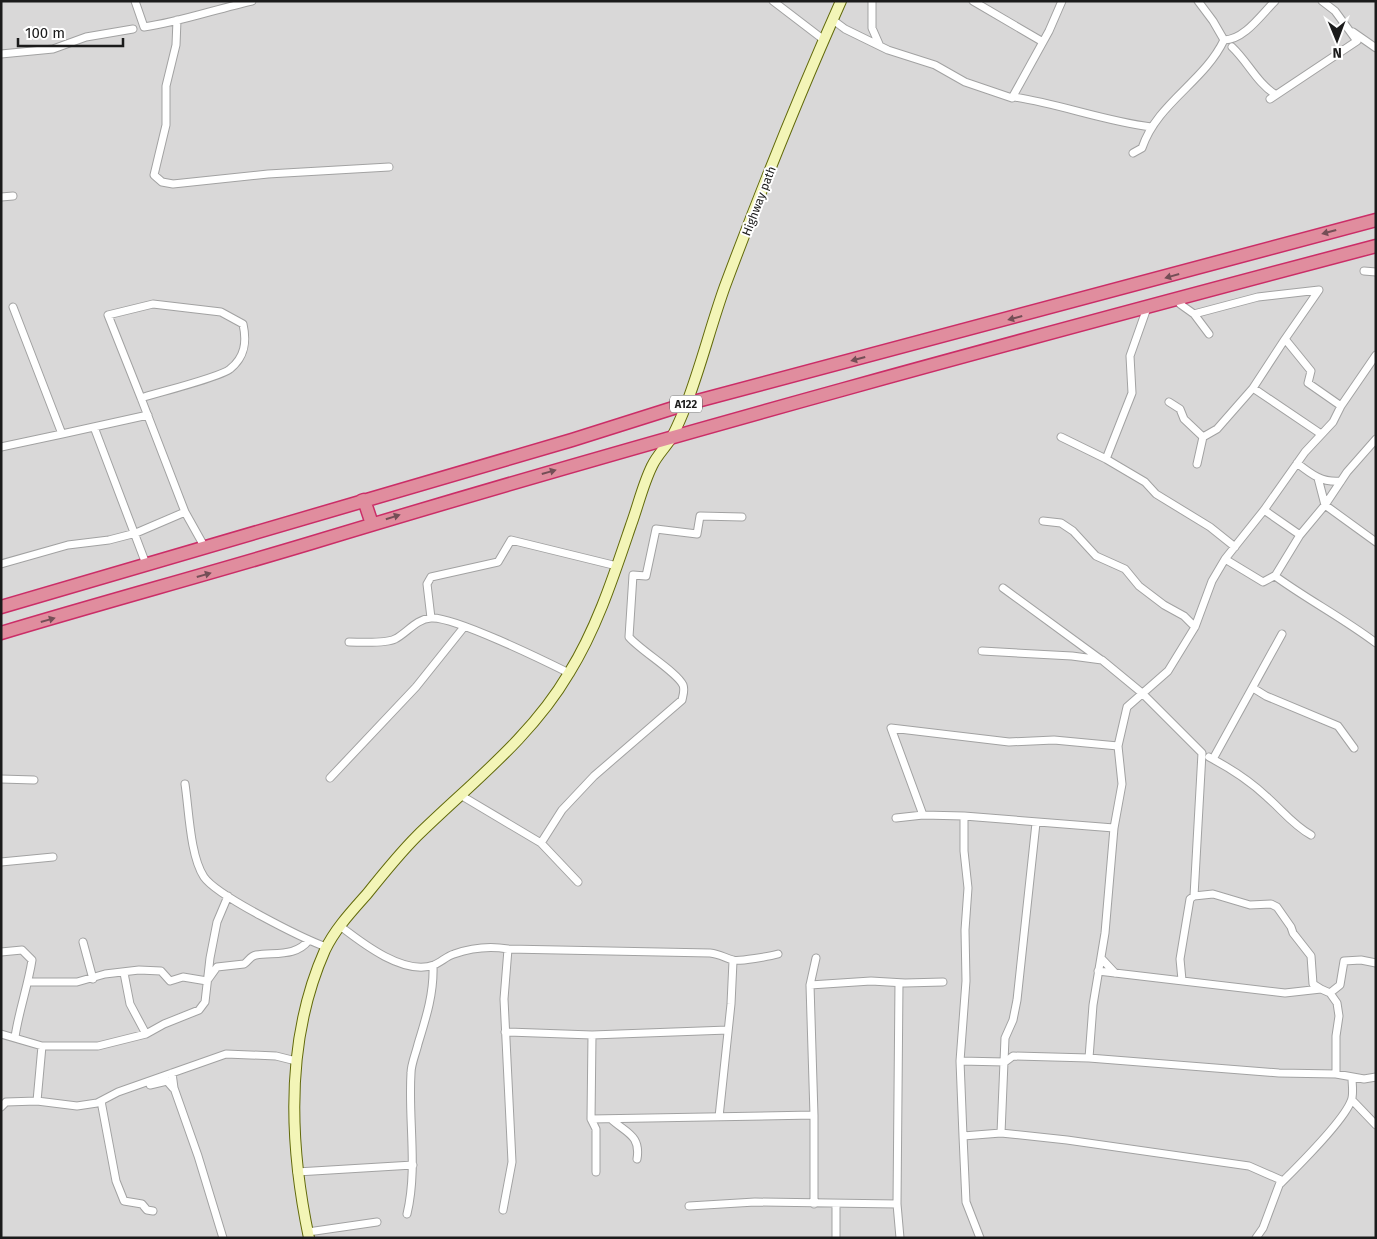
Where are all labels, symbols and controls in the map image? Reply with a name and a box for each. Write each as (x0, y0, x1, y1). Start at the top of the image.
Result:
scale bar (18, 15, 122, 47)
north arrow (1312, 15, 1362, 65)
text: 100 m (25, 24, 65, 42)
text: N (1332, 44, 1342, 61)
street label: Highway path (739, 164, 779, 238)
one-way arrow (1321, 228, 1336, 236)
one-way arrow (1164, 272, 1179, 280)
one-way arrow (1008, 314, 1023, 322)
one-way arrow (850, 355, 866, 363)
road number: A122 (670, 396, 702, 412)
one-way arrow (542, 468, 557, 476)
one-way arrow (386, 513, 401, 521)
one-way arrow (197, 570, 212, 578)
one-way arrow (41, 615, 56, 623)

